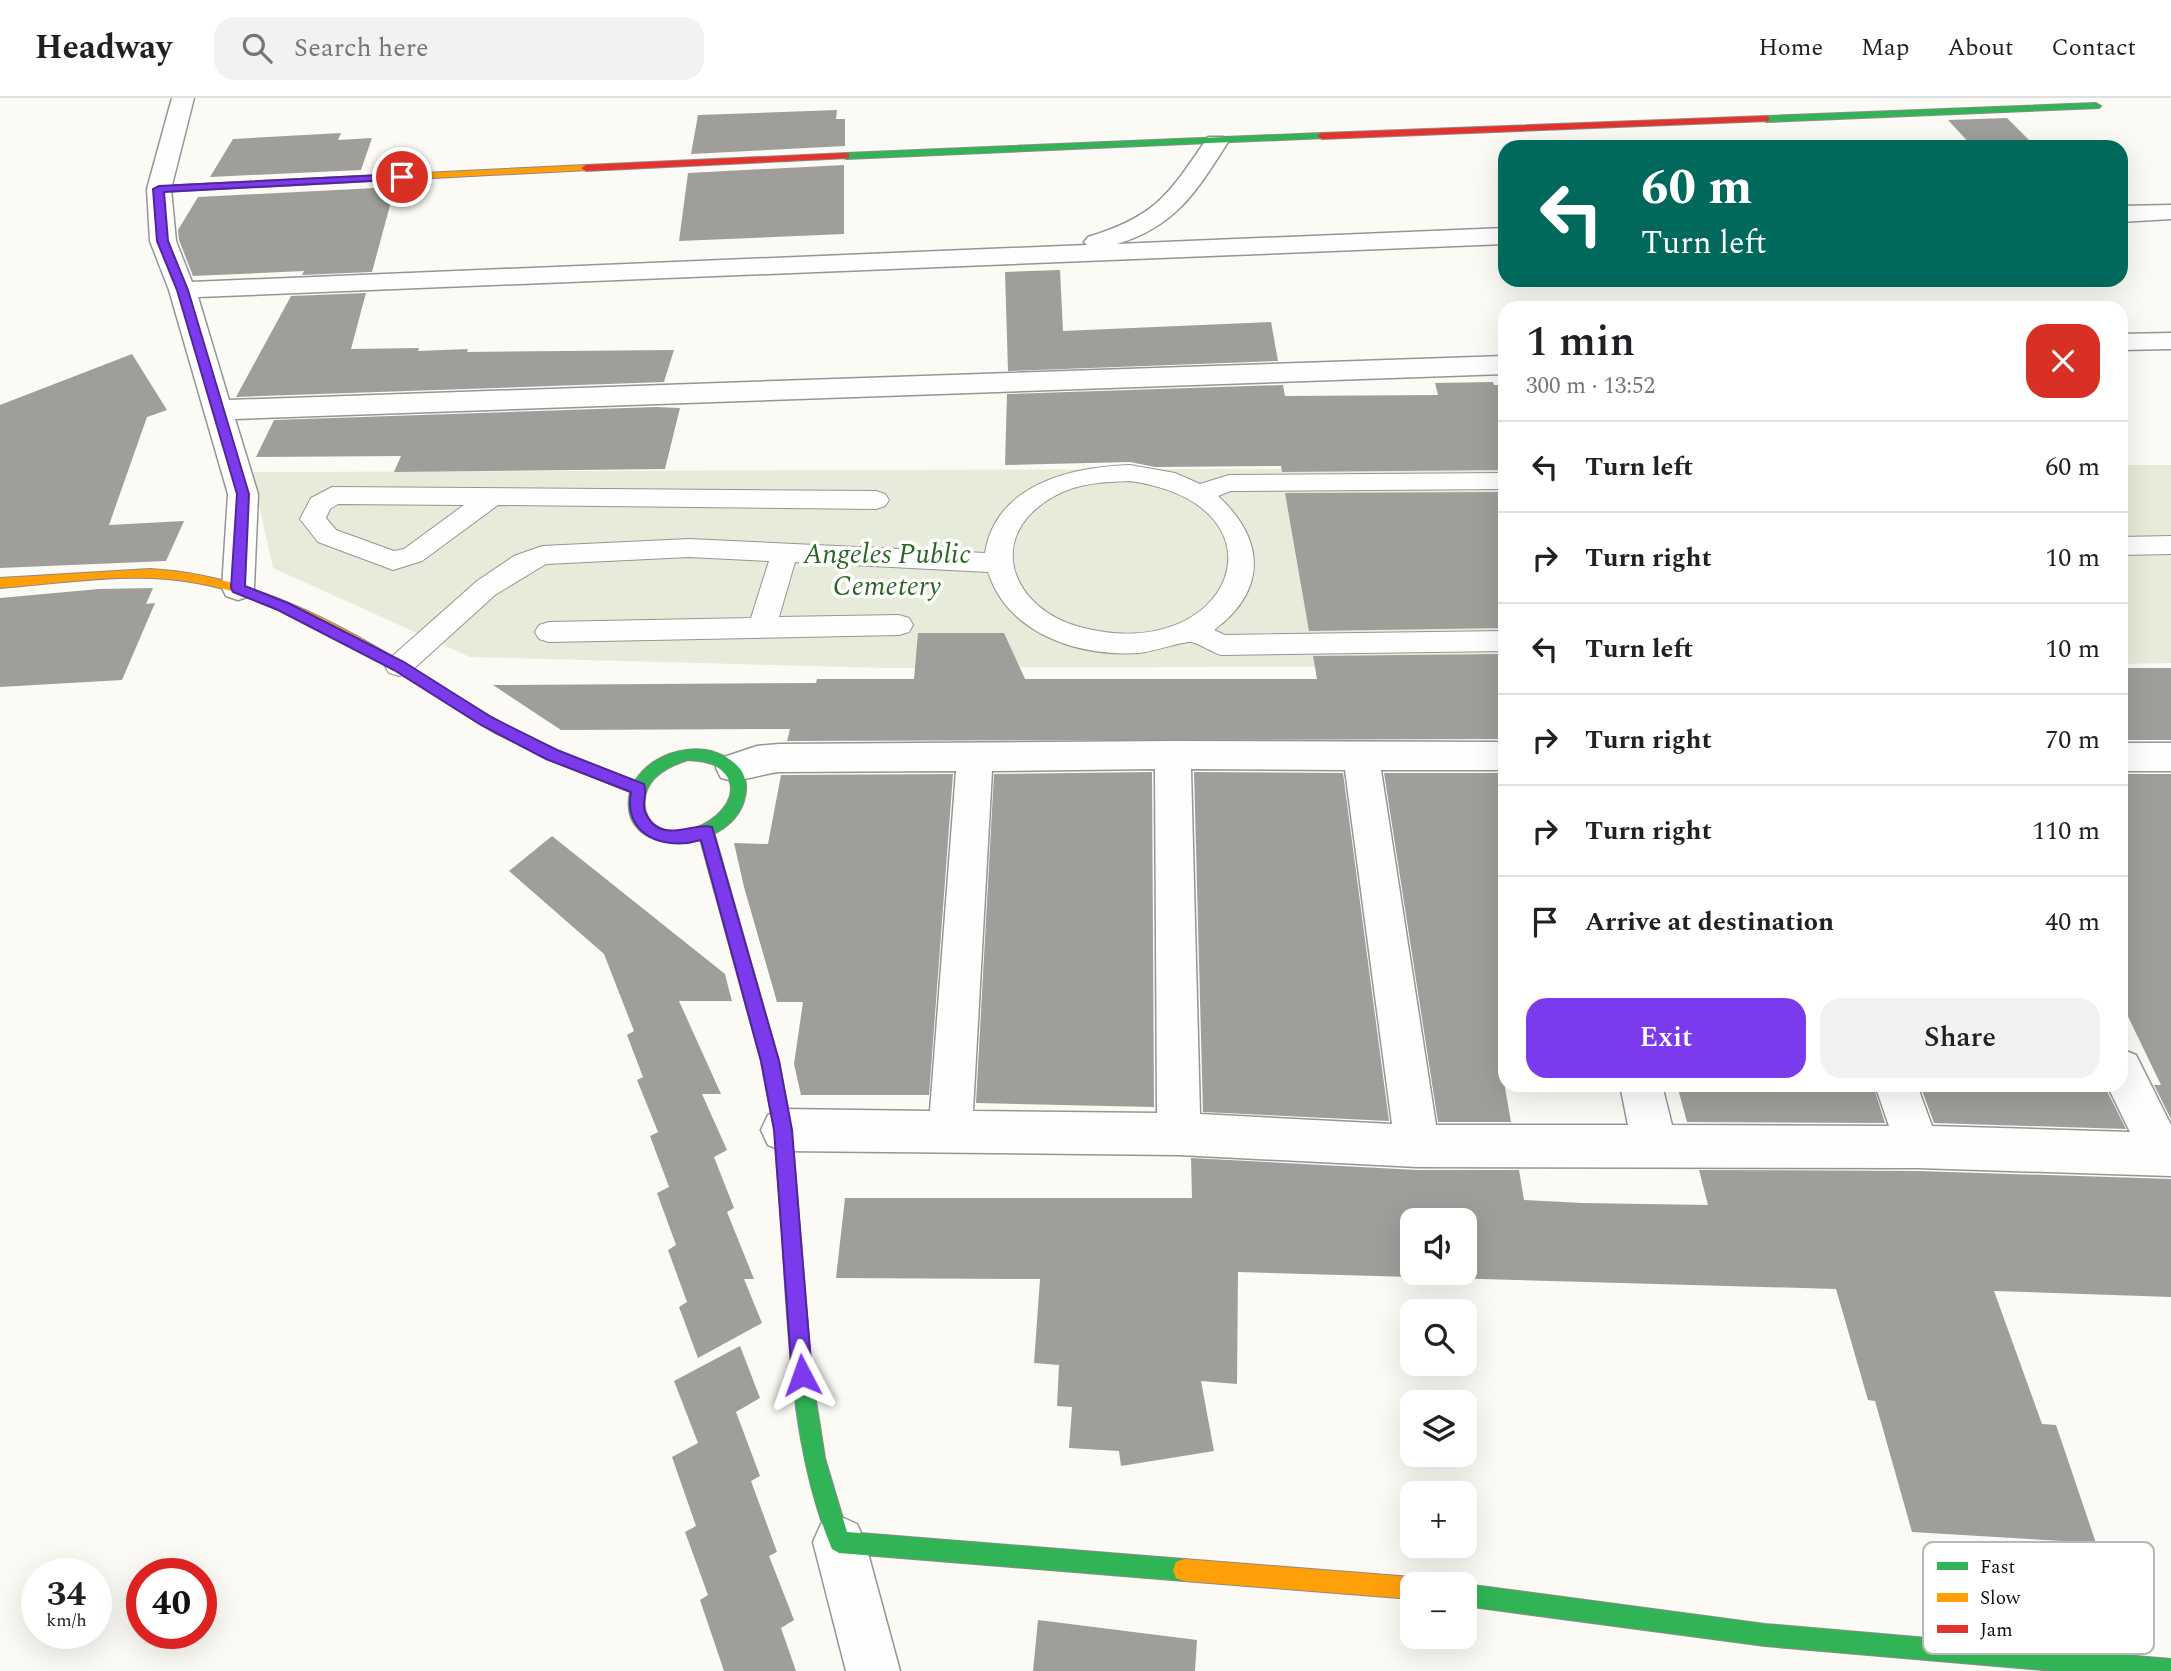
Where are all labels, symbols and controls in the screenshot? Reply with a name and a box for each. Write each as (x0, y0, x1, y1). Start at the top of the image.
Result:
search box (214, 17, 704, 80)
text: Headway (35, 23, 172, 73)
text: Search here (294, 28, 429, 68)
icon: search (238, 29, 276, 67)
text: Home (1758, 30, 1823, 66)
text: Map (1861, 30, 1909, 66)
text: About (1947, 30, 2013, 66)
text: Contact (2051, 30, 2136, 66)
pin (372, 147, 432, 207)
text: 60 m (1641, 151, 1752, 226)
icon: arrive (383, 158, 421, 196)
icon: left (1526, 168, 1617, 259)
text: Turn left (1641, 219, 1767, 268)
text: 1 min (1526, 311, 1635, 374)
button: close (2026, 324, 2100, 398)
text: 300 m · 13:52 (1526, 369, 1655, 404)
text: Turn left (1585, 447, 1693, 487)
text: 60 m (2045, 447, 2100, 487)
icon: left (1526, 448, 1564, 486)
park label: Angeles Public Cemetery (802, 533, 971, 608)
text: Turn right (1585, 538, 1712, 578)
text: 10 m (2045, 538, 2100, 578)
icon: right (1526, 539, 1564, 577)
text: Turn left (1585, 629, 1693, 669)
text: 10 m (2045, 629, 2100, 669)
icon: left (1526, 630, 1564, 668)
text: Turn right (1585, 720, 1712, 760)
text: 70 m (2045, 720, 2100, 760)
icon: right (1526, 721, 1564, 759)
text: Turn right (1585, 811, 1712, 851)
text: 110 m (2032, 811, 2100, 851)
icon: right (1526, 812, 1564, 850)
text: Arrive at destination (1585, 902, 1834, 942)
text: 40 m (2045, 902, 2100, 942)
icon: arrive (1526, 903, 1564, 941)
button: Exit (1526, 998, 1806, 1078)
button: Share (1820, 998, 2100, 1078)
map controls (1400, 1208, 1477, 1649)
button: sound (1400, 1208, 1477, 1285)
button: search (1400, 1299, 1477, 1376)
position arrow (765, 1338, 839, 1412)
button: layers (1400, 1390, 1477, 1467)
button: + (1400, 1481, 1477, 1558)
legend (1923, 1542, 2154, 1654)
text: Fast (1980, 1553, 2016, 1582)
speed limit sign: 40 (126, 1558, 217, 1649)
text: 34 (47, 1568, 86, 1621)
button: − (1400, 1572, 1477, 1649)
text: Slow (1980, 1584, 2021, 1613)
text: km/h (46, 1607, 87, 1634)
text: Jam (1980, 1616, 2012, 1645)

